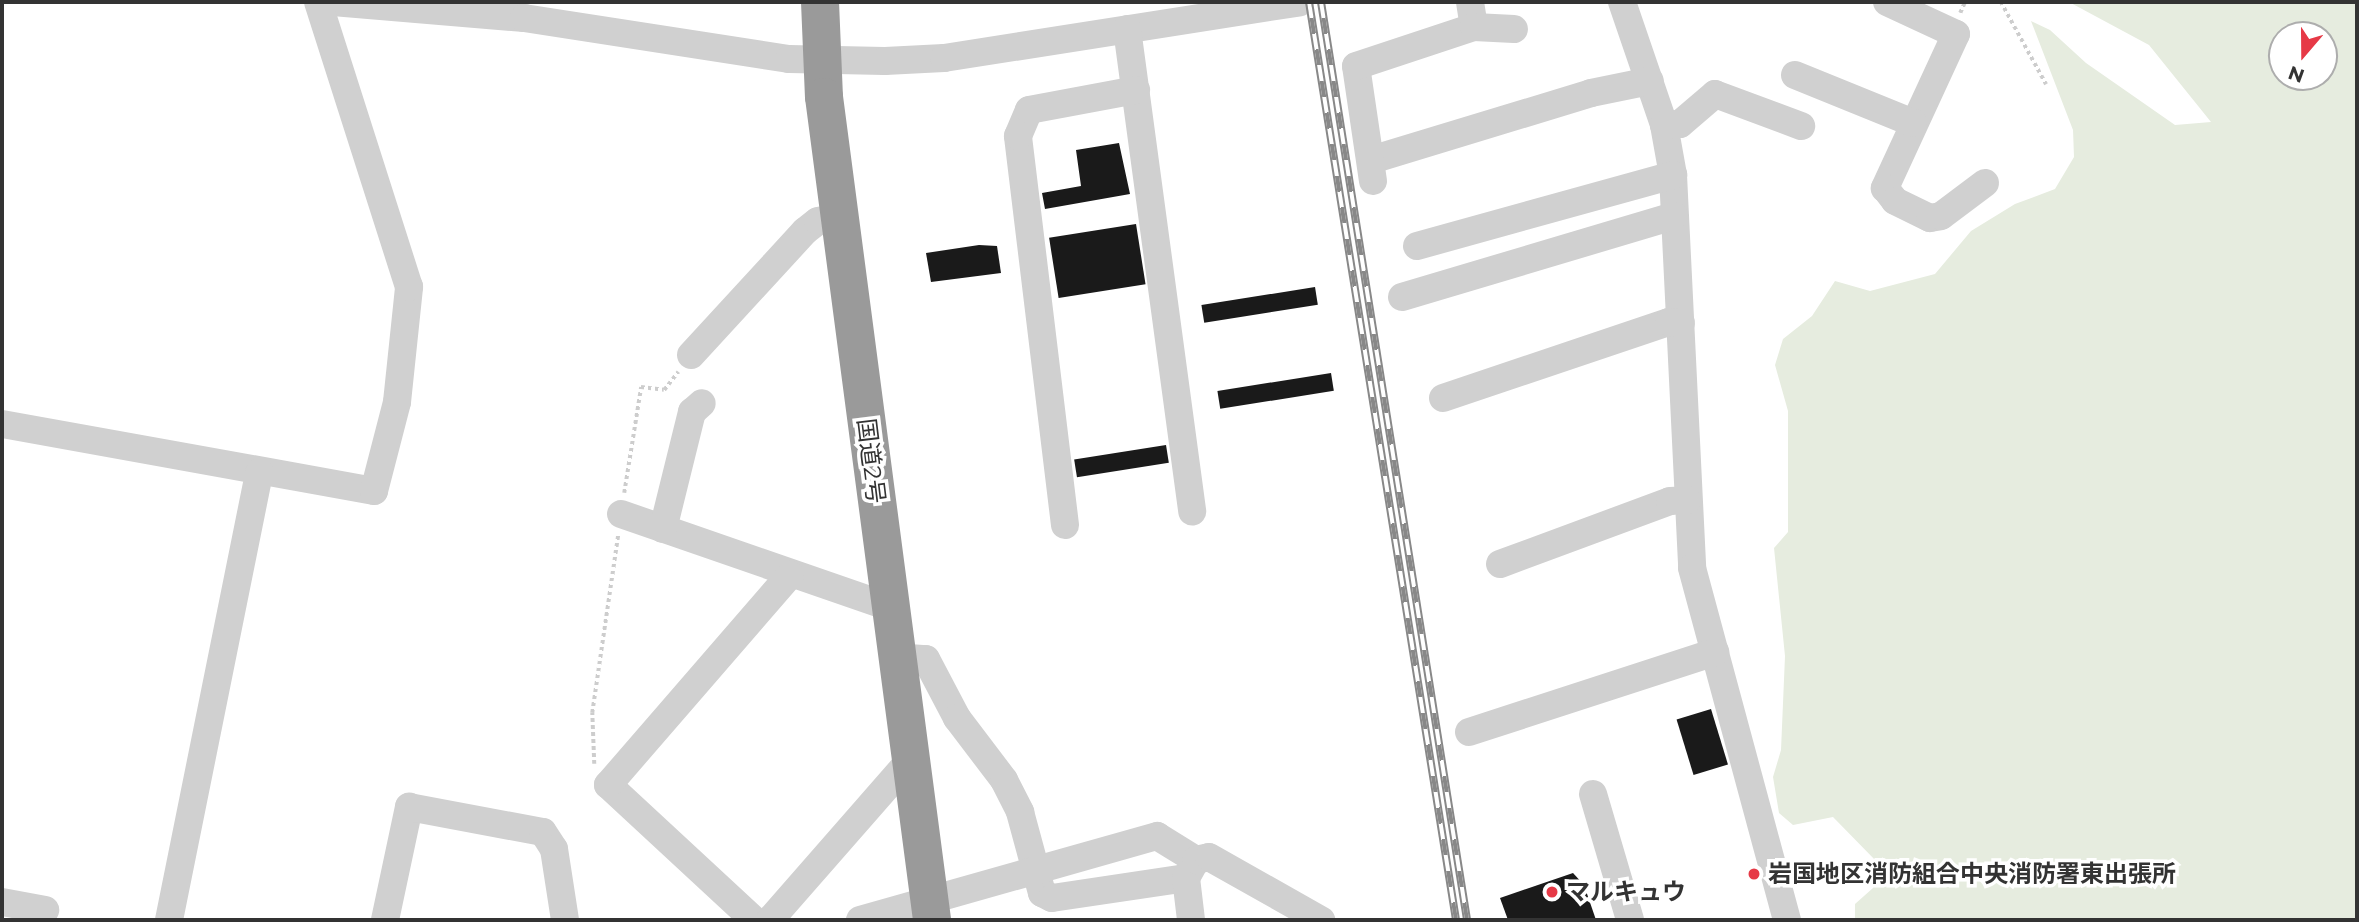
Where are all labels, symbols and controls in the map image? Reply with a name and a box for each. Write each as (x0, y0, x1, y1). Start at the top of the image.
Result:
north arrow (2268, 21, 2338, 91)
text: N (2285, 61, 2307, 88)
street label: 国道2号 (851, 417, 891, 505)
place label: 岩国地区消防組合中央消防署東出張所 (1768, 860, 2176, 888)
marker: 岩国地区消防組合中央消防署東出張所 (1746, 866, 1762, 882)
place label: マルキュウ (1566, 878, 1686, 906)
marker: マルキュウ (1544, 884, 1560, 900)

